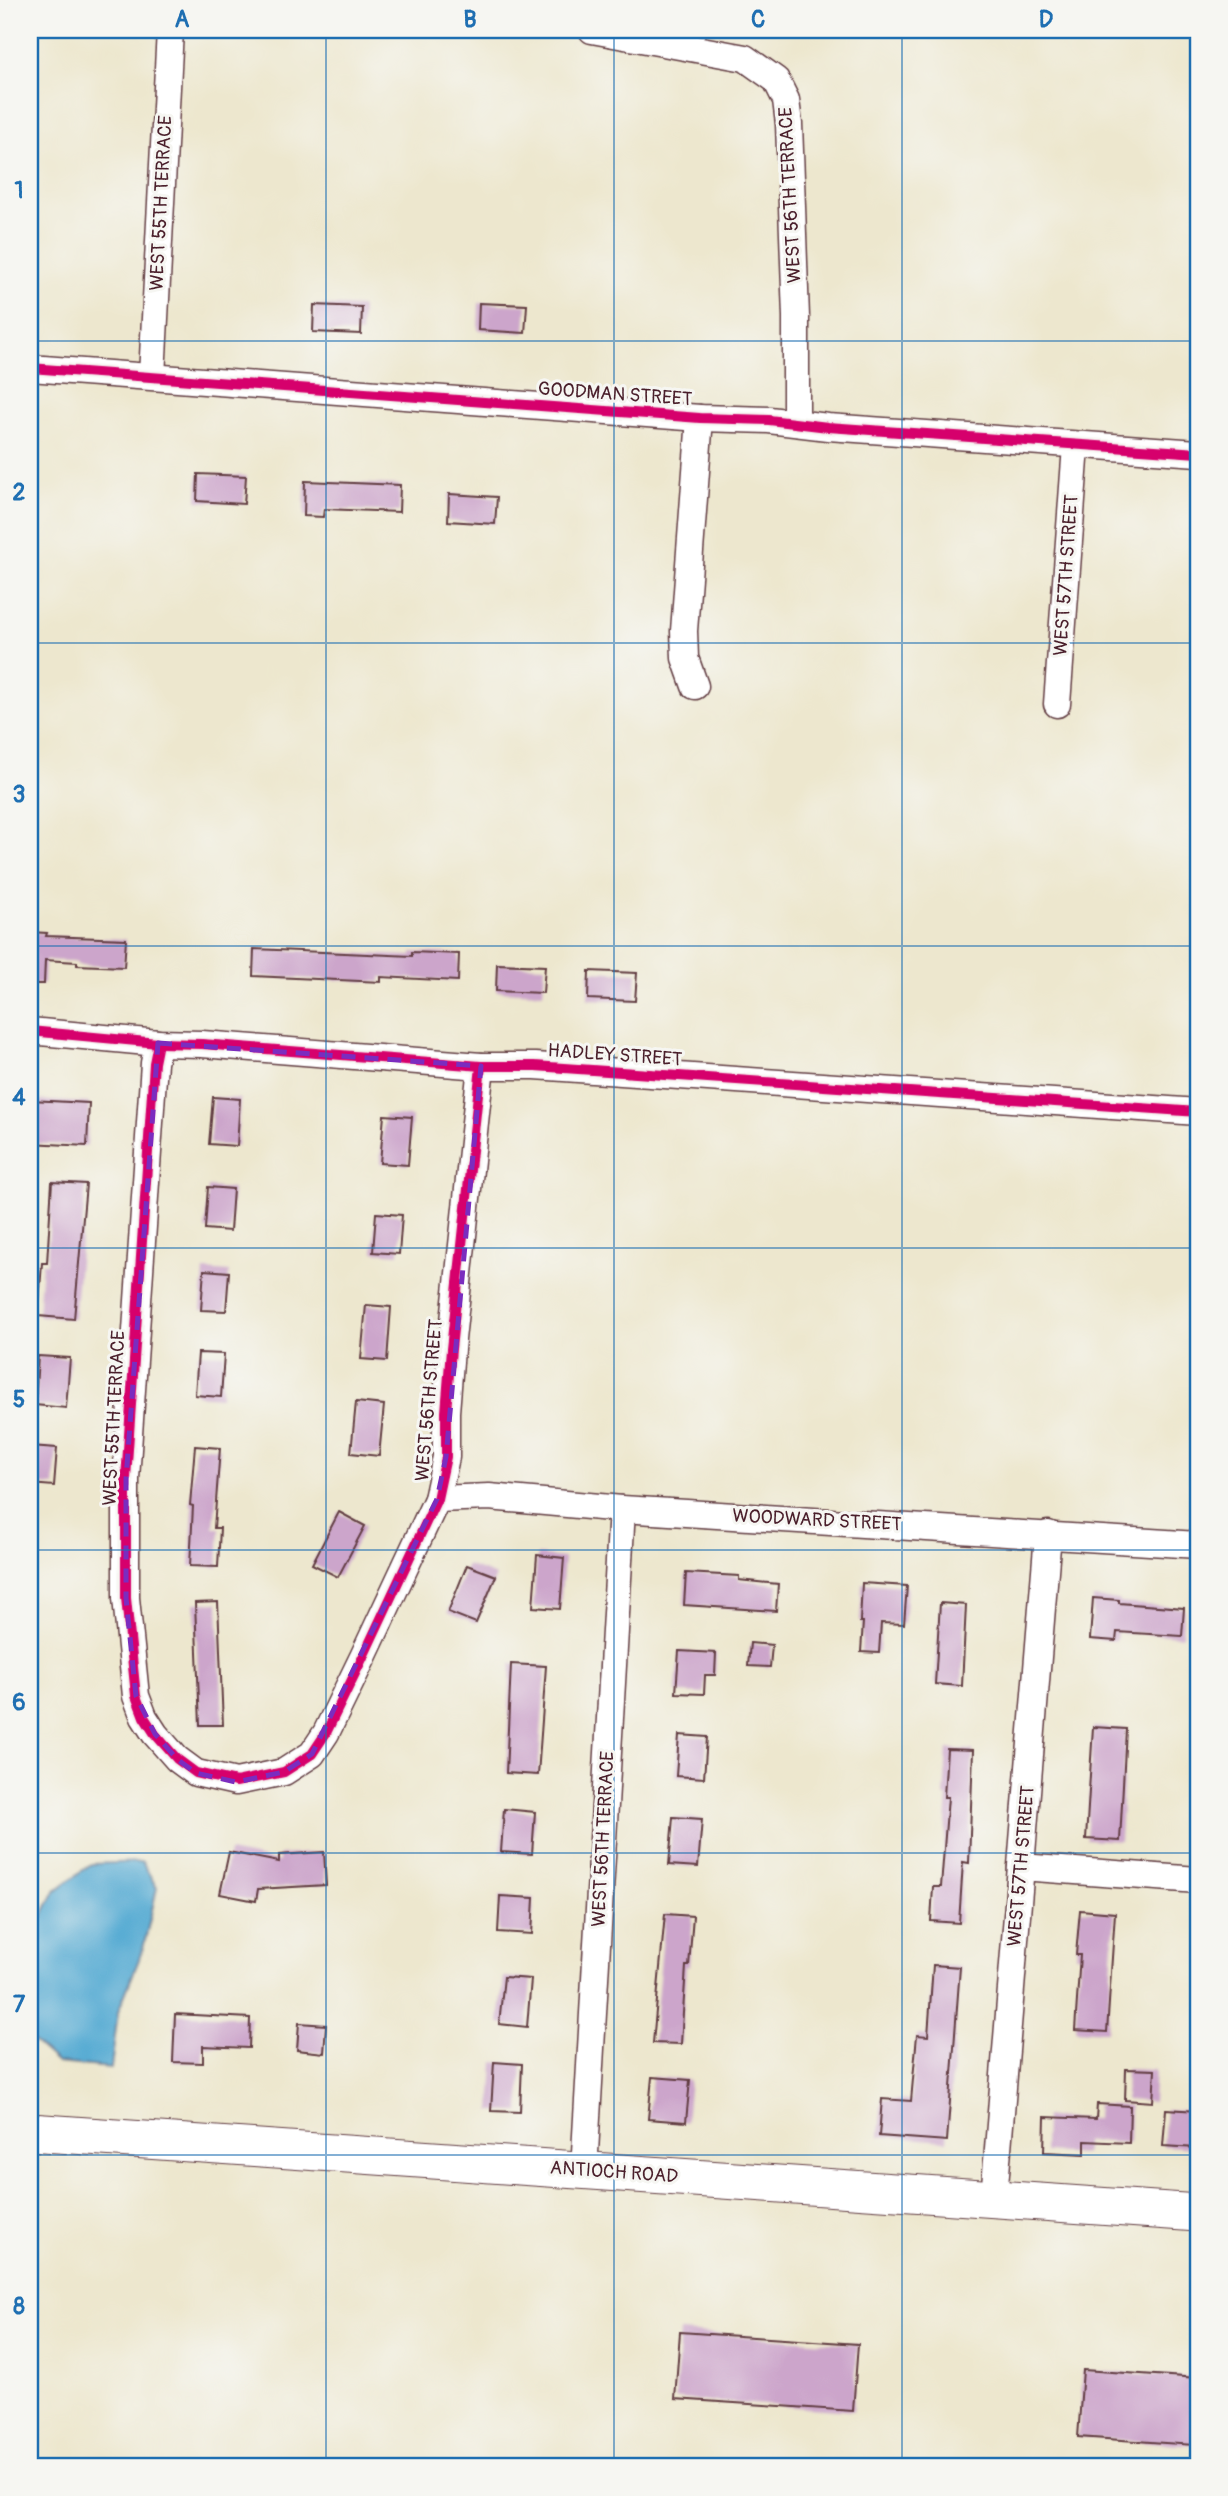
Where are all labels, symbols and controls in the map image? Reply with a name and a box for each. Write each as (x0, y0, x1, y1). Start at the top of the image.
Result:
text: A (175, 5, 190, 34)
text: B (463, 5, 477, 34)
text: C (751, 5, 765, 34)
text: D (1039, 5, 1053, 34)
street label: WEST 56TH TERRACE (773, 106, 807, 284)
street label: WEST 55TH TERRACE (144, 115, 178, 291)
text: 1 (15, 176, 24, 205)
street label: GOODMAN STREET (537, 377, 693, 411)
text: 2 (13, 478, 26, 507)
street label: WEST 57TH STREET (1048, 493, 1084, 657)
text: 3 (13, 780, 25, 809)
street label: HADLEY STREET (547, 1038, 683, 1072)
text: 4 (12, 1083, 26, 1112)
street label: WEST 56TH STREET (410, 1318, 448, 1482)
street label: WEST 55TH TERRACE (97, 1330, 131, 1506)
text: 5 (13, 1385, 25, 1414)
street label: WOODWARD STREET (732, 1504, 902, 1536)
text: 6 (12, 1688, 26, 1717)
street label: WEST 56TH TERRACE (586, 1750, 620, 1928)
street label: WEST 57TH STREET (1002, 1784, 1040, 1948)
text: 7 (13, 1990, 26, 2019)
street label: ANTIOCH ROAD (549, 2156, 679, 2188)
text: 8 (13, 2292, 25, 2321)

